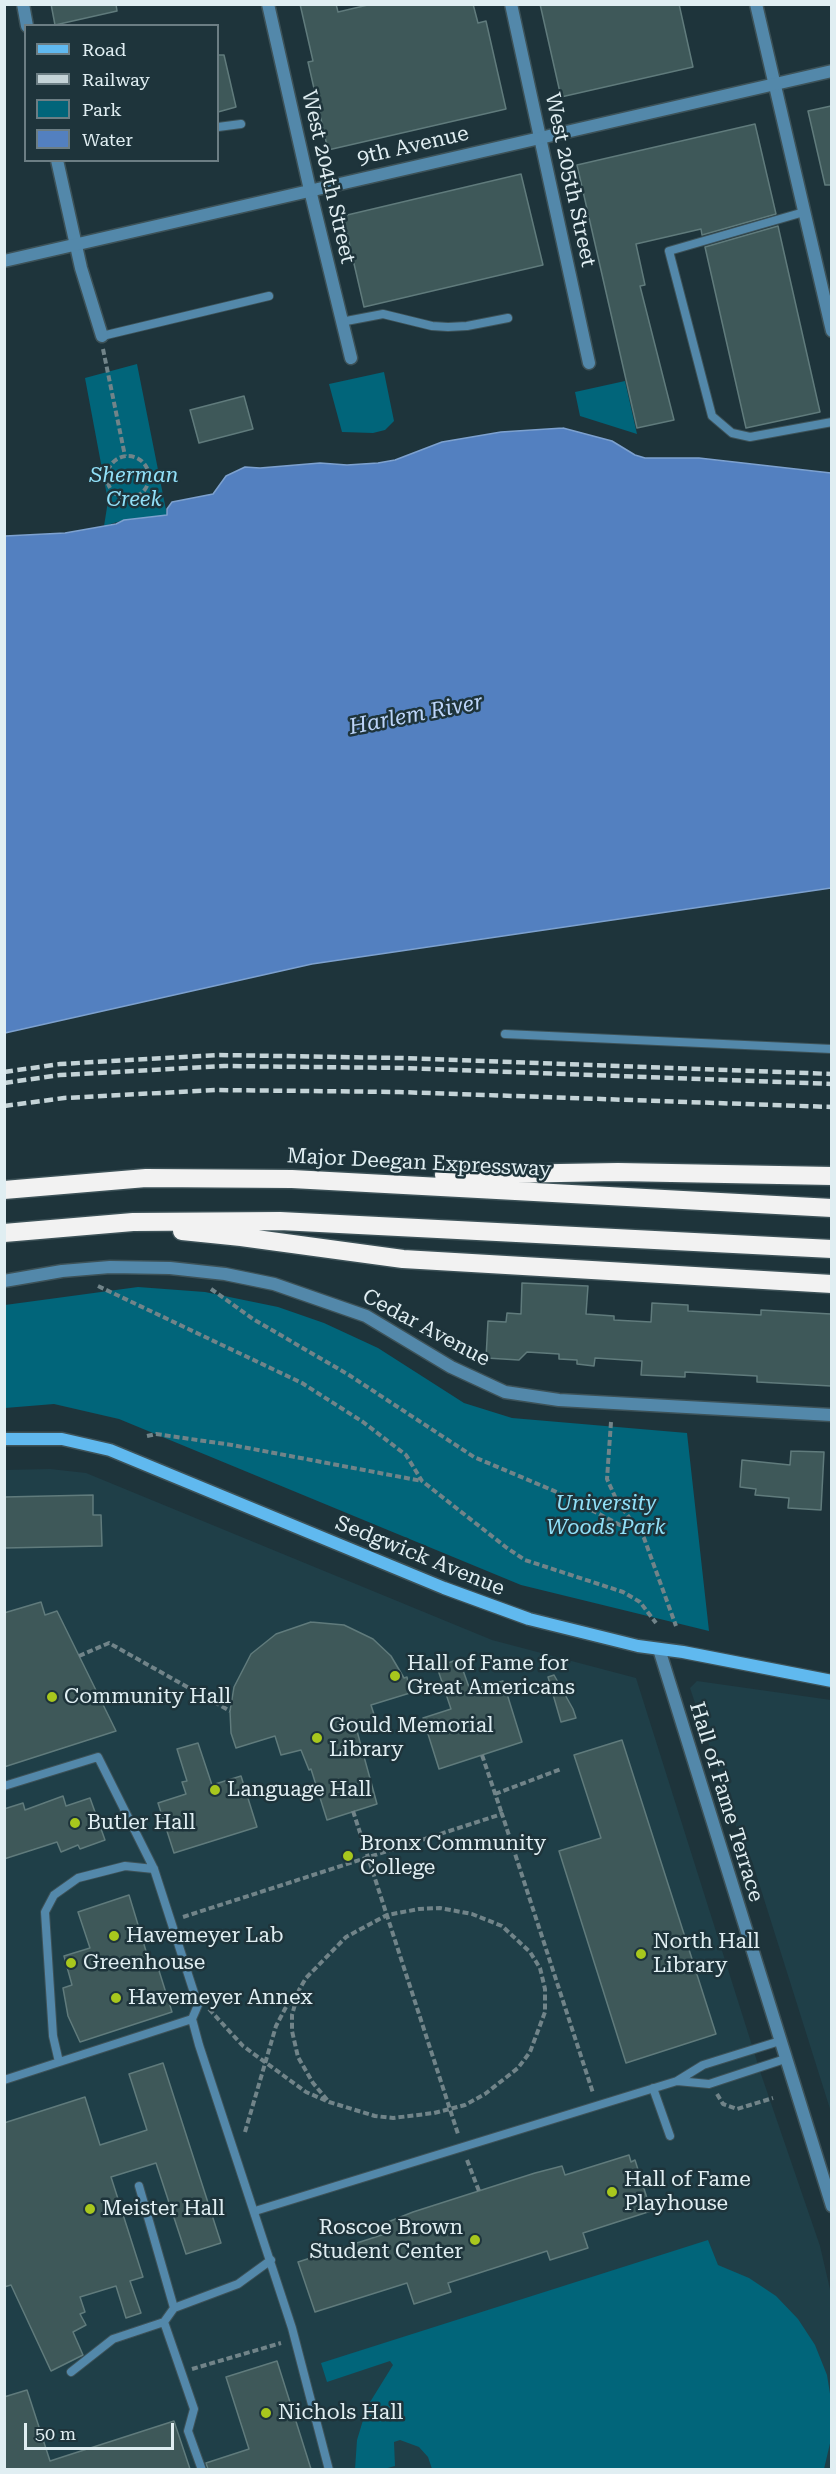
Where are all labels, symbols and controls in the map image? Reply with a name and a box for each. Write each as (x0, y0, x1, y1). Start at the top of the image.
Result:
legend (24, 24, 219, 162)
text: Road (82, 39, 126, 60)
text: Railway (82, 69, 150, 90)
street label: West 204th Street (296, 88, 360, 266)
street label: West 205th Street (539, 91, 601, 269)
text: Park (82, 99, 122, 120)
street label: 9th Avenue (355, 121, 471, 171)
text: Water (82, 129, 133, 150)
park label: Sherman Creek (89, 463, 179, 513)
water label: Harlem River (347, 689, 485, 741)
street label: Major Deegan Expressway (286, 1143, 552, 1183)
street label: Cedar Avenue (358, 1284, 494, 1372)
park label: University Woods Park (546, 1491, 666, 1541)
street label: Sedgwick Avenue (332, 1511, 508, 1601)
place label: Hall of Fame for Great Americans (407, 1651, 575, 1701)
marker: Hall of Fame for Great Americans (388, 1669, 402, 1683)
place label: Community Hall (64, 1684, 231, 1710)
marker: Community Hall (45, 1690, 59, 1704)
street label: Hall of Fame Terrace (684, 1699, 768, 1905)
place label: Gould Memorial Library (329, 1713, 494, 1763)
marker: Gould Memorial Library (310, 1731, 324, 1745)
place label: Language Hall (227, 1777, 371, 1803)
marker: Language Hall (208, 1783, 222, 1797)
place label: Butler Hall (87, 1810, 195, 1836)
marker: Butler Hall (68, 1816, 82, 1830)
place label: Bronx Community College (360, 1831, 546, 1881)
marker: Bronx Community College (341, 1849, 355, 1863)
place label: Havemeyer Lab (126, 1923, 283, 1949)
marker: Havemeyer Lab (107, 1929, 121, 1943)
place label: North Hall Library (653, 1929, 760, 1979)
marker: North Hall Library (634, 1947, 648, 1961)
place label: Greenhouse (83, 1950, 205, 1976)
marker: Greenhouse (64, 1956, 78, 1970)
place label: Havemeyer Annex (128, 1985, 313, 2011)
marker: Havemeyer Annex (109, 1991, 123, 2005)
place label: Hall of Fame Playhouse (624, 2167, 751, 2217)
marker: Hall of Fame Playhouse (605, 2185, 619, 2199)
place label: Meister Hall (102, 2196, 225, 2222)
marker: Meister Hall (83, 2202, 97, 2216)
place label: Roscoe Brown Student Center (309, 2215, 463, 2265)
marker: Roscoe Brown Student Center (468, 2233, 482, 2247)
place label: Nichols Hall (278, 2400, 403, 2426)
marker: Nichols Hall (259, 2406, 273, 2420)
scale bar (27, 2411, 177, 2449)
text: 50 m (35, 2423, 76, 2444)

